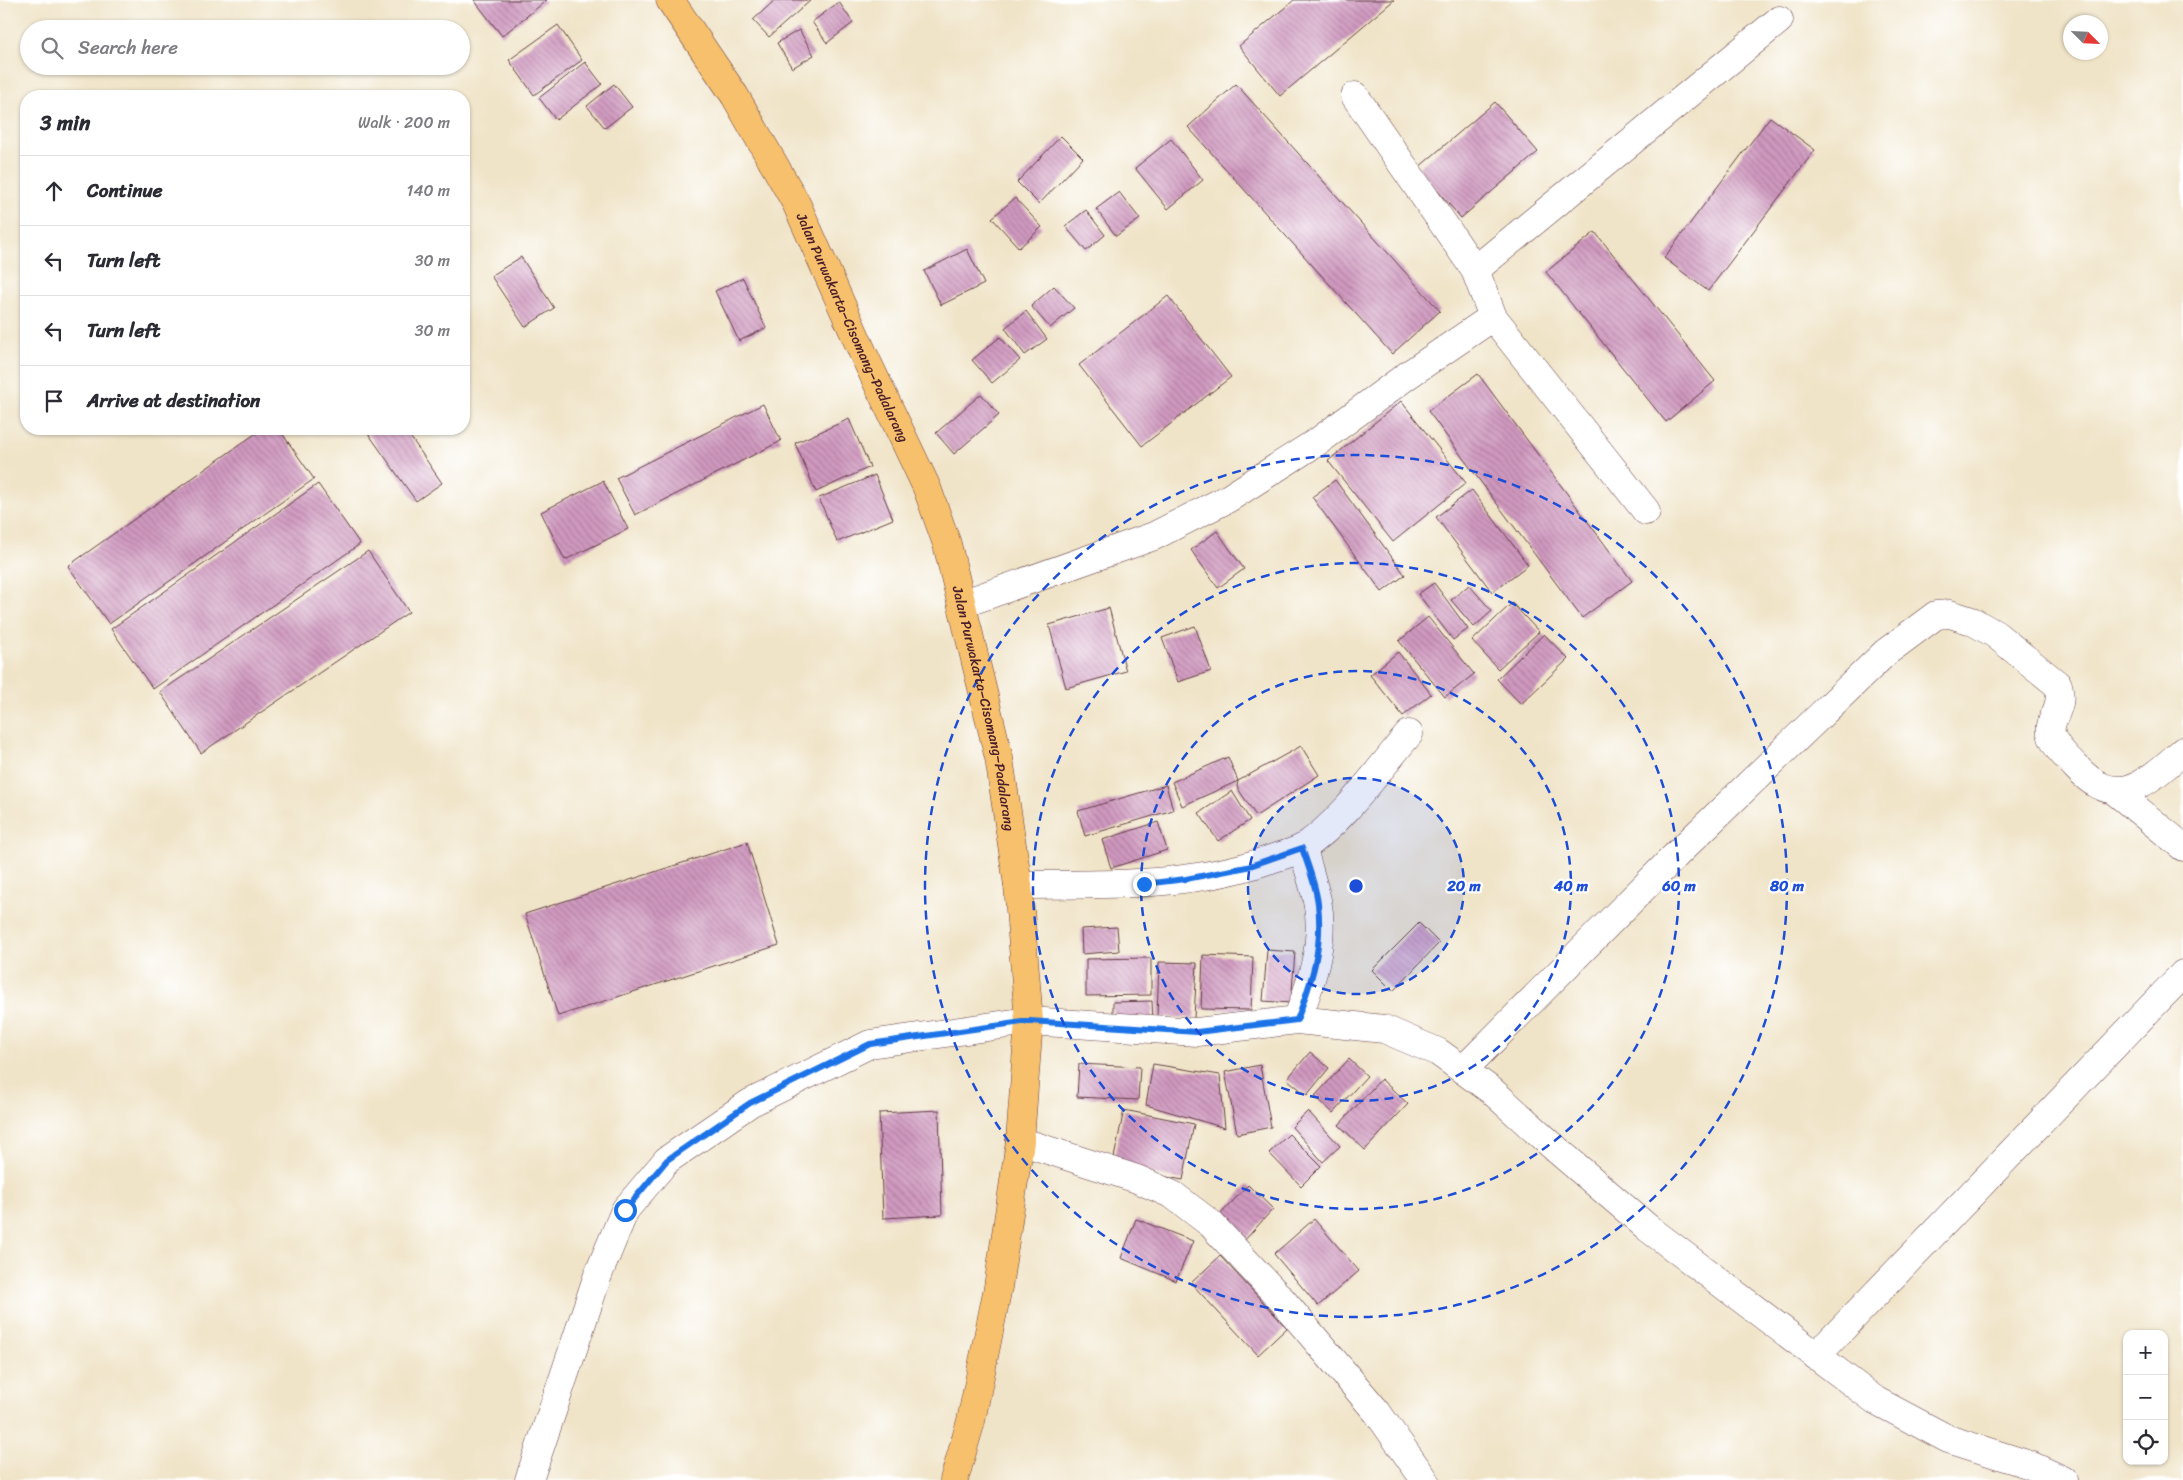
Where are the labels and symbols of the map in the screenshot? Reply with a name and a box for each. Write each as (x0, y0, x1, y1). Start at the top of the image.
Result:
north arrow (2063, 15, 2108, 60)
street label: Jalan Purwakarta–Cisomang–Padalarang (788, 208, 916, 447)
street label: Jalan Purwakarta–Cisomang–Padalarang (944, 583, 1022, 833)
route end (1133, 873, 1156, 896)
text: 20 m (1446, 873, 1481, 899)
text: 40 m (1553, 873, 1589, 899)
text: 60 m (1661, 873, 1696, 899)
text: 80 m (1769, 873, 1804, 899)
centre of rings (1347, 877, 1365, 895)
route start (614, 1199, 637, 1222)

